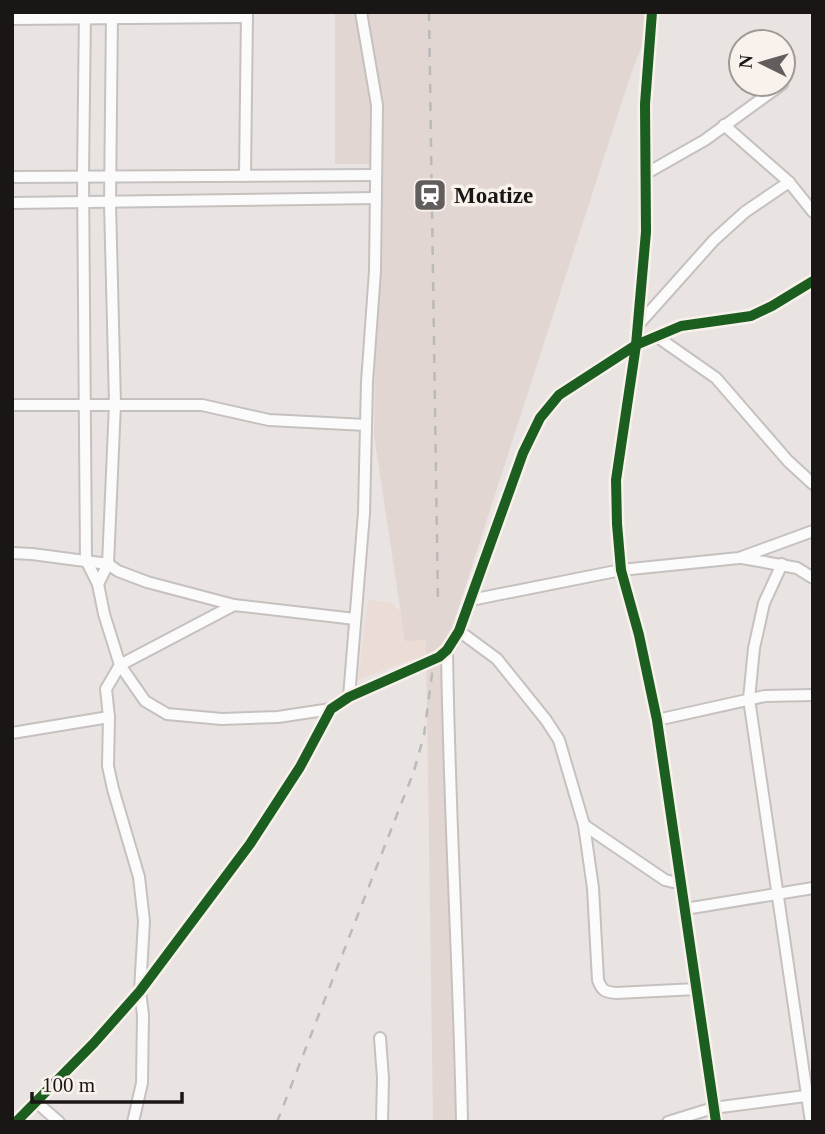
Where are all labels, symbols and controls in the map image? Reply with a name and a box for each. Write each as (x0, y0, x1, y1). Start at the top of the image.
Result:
north arrow (727, 28, 797, 98)
text: N (735, 54, 757, 69)
station icon: Moatize (411, 176, 449, 214)
place label: Moatize (454, 183, 533, 208)
scale bar (32, 1060, 182, 1104)
text: 100 m (42, 1073, 95, 1097)

